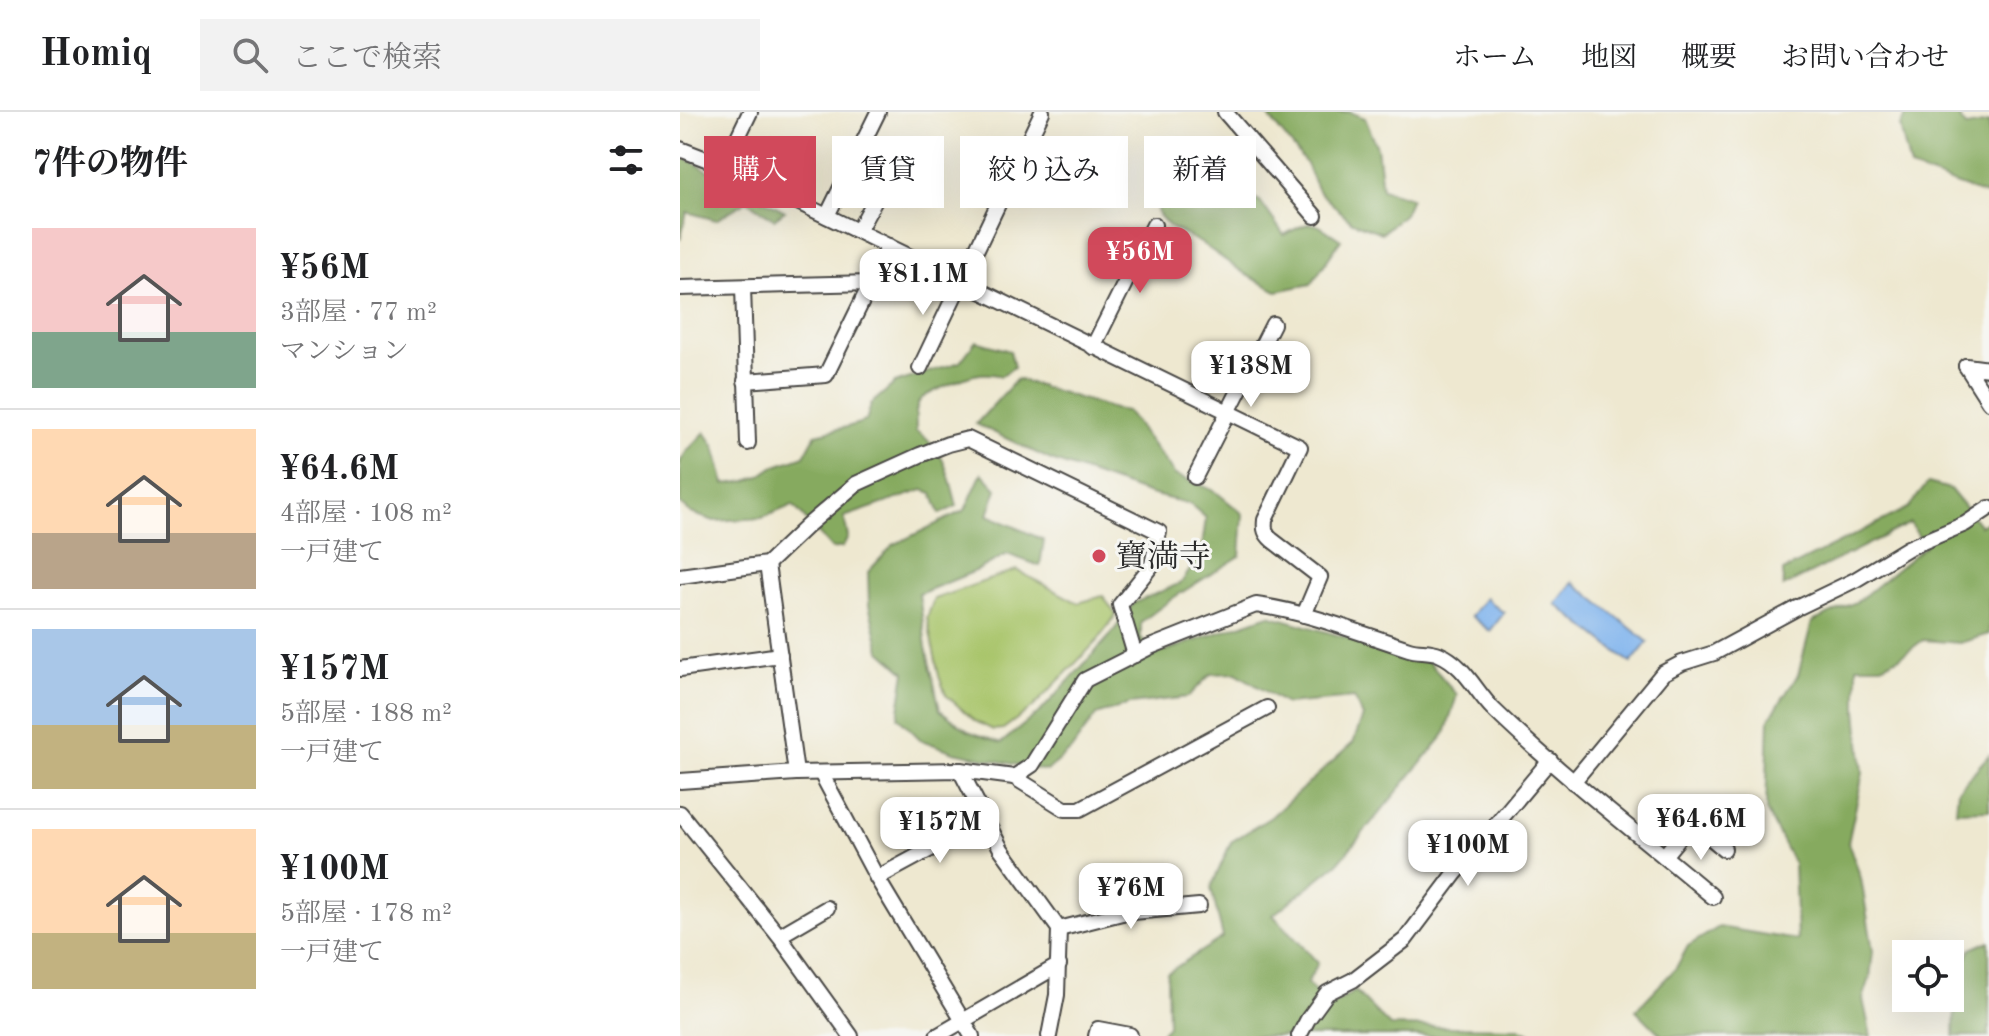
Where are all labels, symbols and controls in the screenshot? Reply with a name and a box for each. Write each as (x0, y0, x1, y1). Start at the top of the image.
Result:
search box (200, 19, 760, 91)
icon: search (228, 33, 272, 77)
text: Homiq (40, 36, 152, 74)
text: ここで検索 (292, 44, 442, 74)
text: ホーム (1453, 45, 1537, 73)
text: 地図 (1581, 45, 1637, 73)
text: 概要 (1681, 45, 1737, 73)
text: お問い合わせ (1781, 45, 1949, 73)
chip: 購入 (704, 136, 816, 208)
chip: 賃貸 (832, 136, 944, 208)
chip: 絞り込み (960, 136, 1128, 208)
chip: 新着 (1144, 136, 1256, 208)
icon: filters (604, 138, 648, 182)
text: 7件の物件 (32, 148, 188, 182)
pin: ¥56M (1093, 227, 1187, 295)
text: ¥56M (1106, 240, 1174, 266)
pin: ¥81.1M (858, 249, 988, 317)
text: ¥56M (280, 252, 369, 286)
icon: home (96, 260, 192, 356)
text: ¥81.1M (878, 262, 968, 288)
text: 3部屋 · 77 m² (280, 300, 437, 326)
text: マンション (280, 339, 409, 365)
pin: ¥138M (1195, 341, 1307, 409)
text: ¥138M (1209, 354, 1293, 380)
text: ¥64.6M (280, 453, 399, 487)
icon: home (96, 461, 192, 557)
text: 4部屋 · 108 m² (280, 501, 452, 527)
text: 一戸建て (280, 540, 384, 566)
place label: 寶満寺 (1115, 540, 1211, 575)
marker: 寶満寺 (1090, 547, 1108, 565)
text: ¥157M (280, 653, 389, 687)
icon: home (96, 661, 192, 757)
text: 5部屋 · 188 m² (280, 701, 452, 727)
text: 一戸建て (280, 740, 384, 766)
pin: ¥64.6M (1636, 794, 1766, 862)
pin: ¥157M (884, 797, 996, 865)
text: ¥64.6M (1656, 807, 1746, 833)
text: ¥157M (898, 810, 982, 836)
pin: ¥100M (1412, 820, 1524, 888)
text: ¥100M (1426, 833, 1510, 859)
text: ¥100M (280, 853, 389, 887)
icon: home (96, 861, 192, 957)
pin: ¥76M (1084, 863, 1178, 931)
text: ¥76M (1097, 876, 1165, 902)
text: 5部屋 · 178 m² (280, 901, 452, 927)
text: 一戸建て (280, 940, 384, 966)
map controls (1892, 940, 1964, 1012)
button: locate (1892, 940, 1964, 1012)

